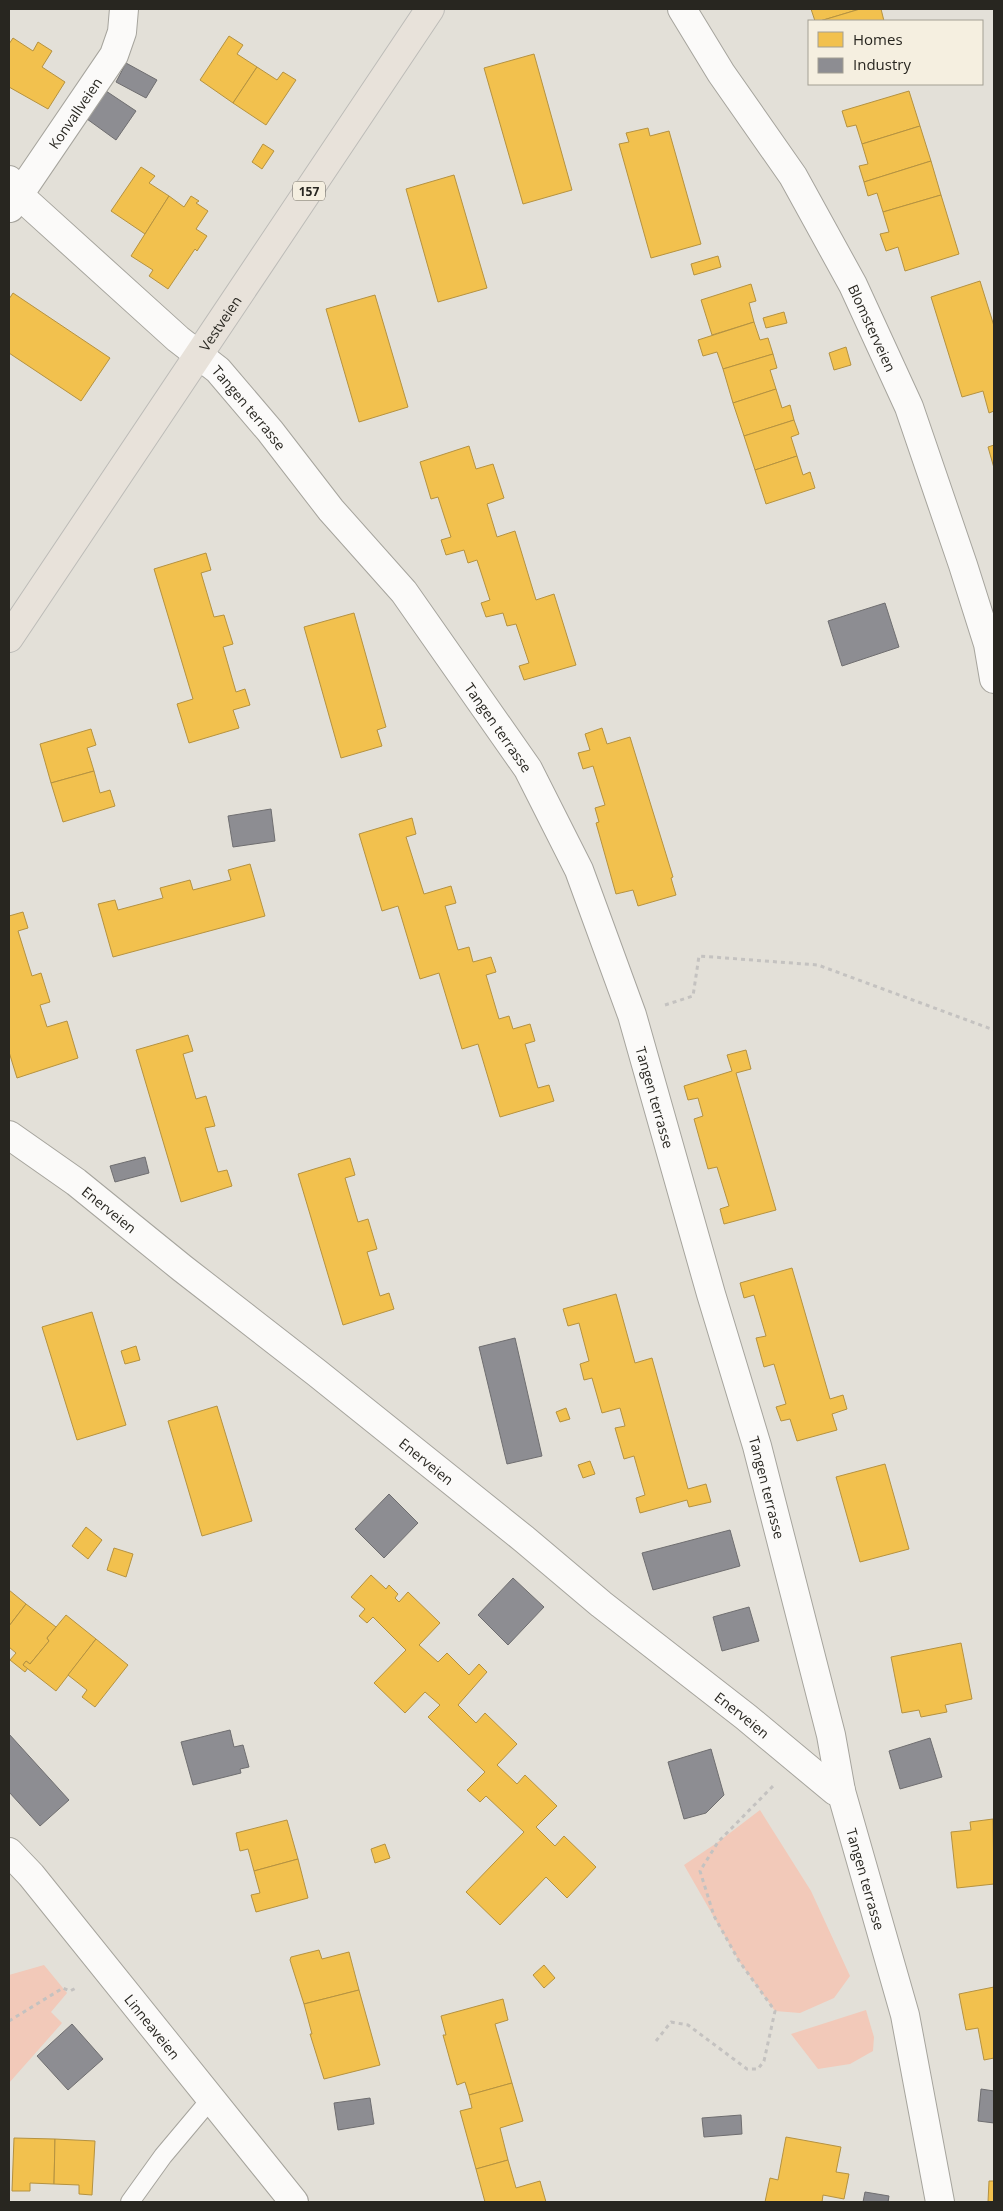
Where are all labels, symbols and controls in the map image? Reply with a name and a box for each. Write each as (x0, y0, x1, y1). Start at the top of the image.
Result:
legend (808, 20, 983, 85)
text: Homes (853, 29, 903, 49)
text: Industry (853, 54, 911, 74)
street label: Konvallveien (44, 73, 106, 152)
road number: 157 (293, 182, 325, 200)
street label: Blomsterveien (844, 281, 901, 374)
street label: Vestveien (194, 292, 245, 354)
street label: Tangen terrasse (208, 361, 291, 454)
street label: Tangen terrasse (461, 679, 537, 776)
street label: Tangen terrasse (632, 1044, 679, 1151)
street label: Enerveien (78, 1181, 141, 1237)
street label: Enerveien (395, 1433, 458, 1489)
street label: Tangen terrasse (745, 1434, 790, 1541)
street label: Enerveien (711, 1687, 774, 1742)
street label: Tangen terrasse (843, 1826, 890, 1932)
street label: Linneaveien (121, 1990, 185, 2063)

